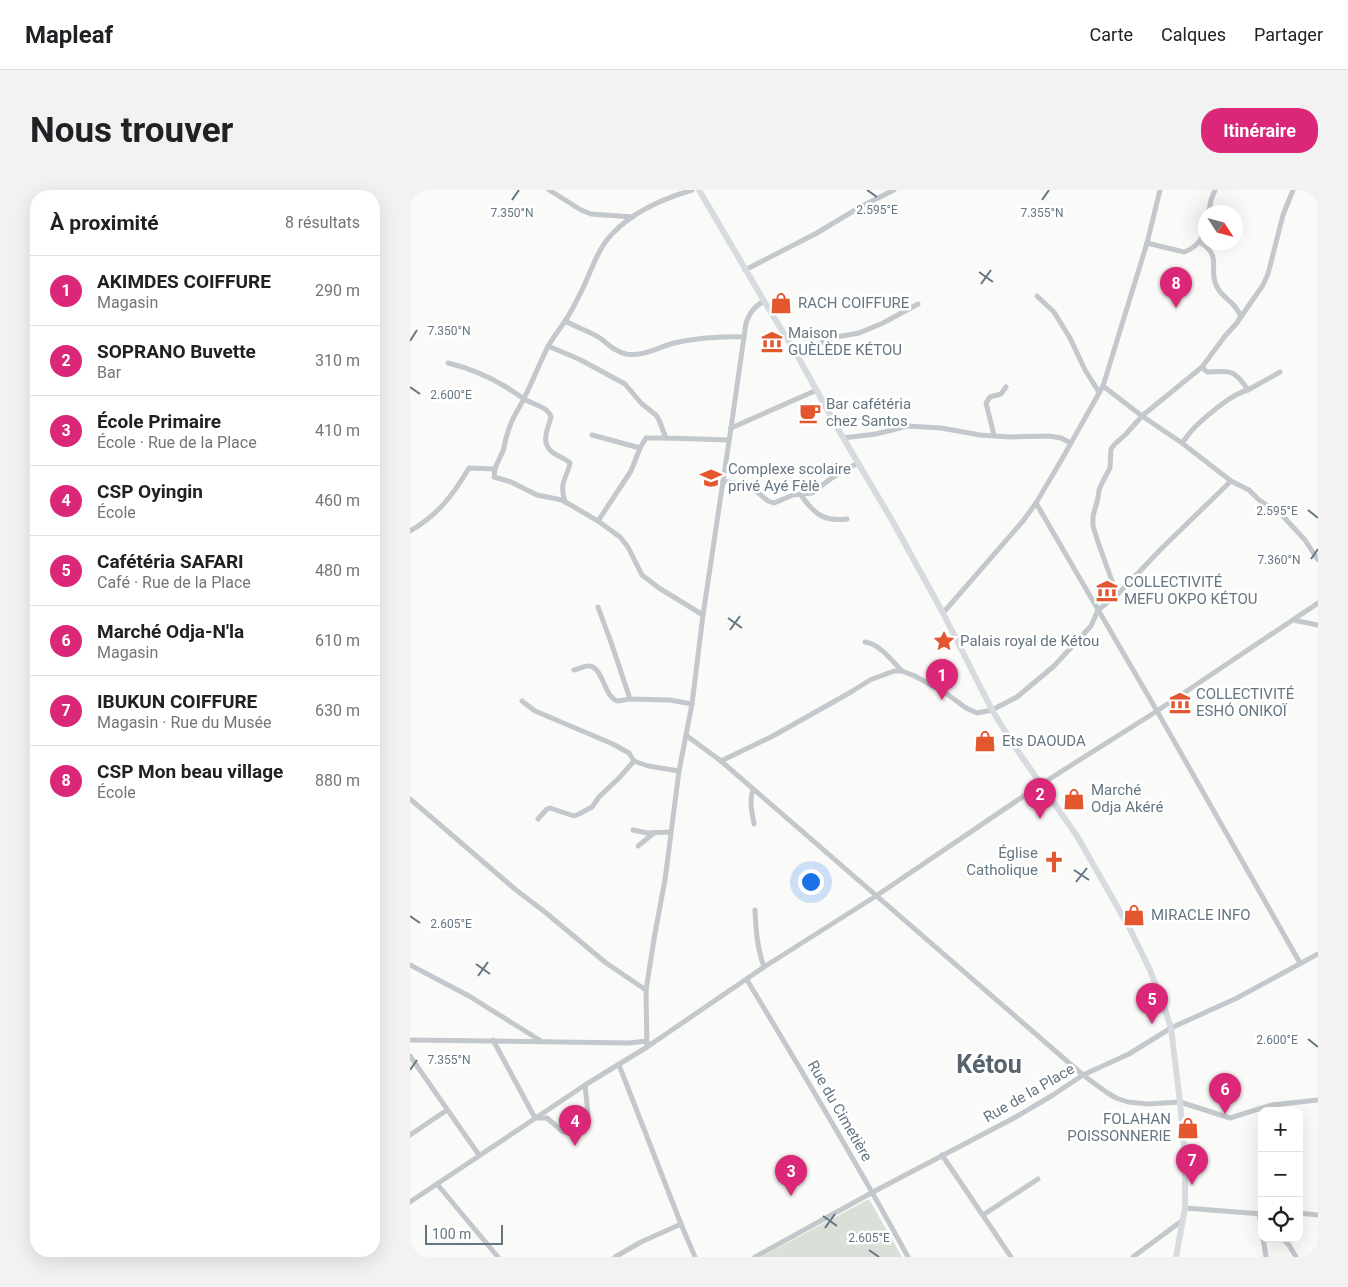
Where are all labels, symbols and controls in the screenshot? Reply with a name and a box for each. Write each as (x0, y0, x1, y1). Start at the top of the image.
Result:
text: Mapleaf (25, 21, 113, 49)
text: Carte (1090, 24, 1133, 45)
text: Calques (1161, 24, 1226, 45)
text: Partager (1254, 24, 1323, 45)
button: Itinéraire (1201, 108, 1318, 153)
text: Nous trouver (30, 110, 233, 151)
text: 2.595°E (856, 203, 898, 217)
north arrow (1198, 205, 1243, 250)
text: 7.350°N (490, 206, 534, 220)
text: 7.355°N (1020, 206, 1064, 220)
text: À proximité (50, 211, 159, 235)
text: 8 résultats (285, 213, 360, 232)
pin: 8 (1160, 267, 1192, 308)
text: AKIMDES COIFFURE (97, 270, 271, 293)
text: 1 (61, 281, 71, 300)
text: 290 m (315, 281, 360, 300)
shop icon: RACH COIFFURE (768, 290, 794, 316)
text: Magasin (97, 293, 158, 312)
place label: RACH COIFFURE (798, 294, 910, 312)
text: 7.350°N (427, 324, 471, 338)
place label: Maison GUÈLÈDE KÉTOU (788, 324, 902, 359)
museum icon: Maison GUÈLÈDE KÉTOU (759, 329, 785, 355)
text: SOPRANO Buvette (97, 340, 256, 363)
text: 2 (61, 351, 71, 370)
text: 310 m (315, 351, 360, 370)
text: Bar (97, 363, 121, 382)
text: 2.600°E (430, 388, 472, 402)
place label: Bar cafétéria chez Santos (826, 395, 911, 430)
cafe icon: Bar cafétéria chez Santos (797, 400, 823, 426)
text: École Primaire (97, 410, 221, 433)
text: 3 (61, 421, 71, 440)
text: 410 m (315, 421, 360, 440)
text: École · Rue de la Place (97, 433, 257, 452)
place label: Complexe scolaire privé Ayé Fèlè (728, 460, 851, 495)
school or university icon: Complexe scolaire privé Ayé Fèlè (698, 465, 724, 491)
text: CSP Oyingin (97, 480, 203, 503)
text: 4 (61, 491, 71, 510)
text: 460 m (315, 491, 360, 510)
text: École (97, 503, 136, 522)
text: 2.595°E (1256, 504, 1298, 518)
text: Cafétéria SAFARI (97, 550, 244, 573)
text: 7.360°N (1257, 553, 1301, 567)
text: 5 (61, 561, 71, 580)
text: 480 m (315, 561, 360, 580)
text: Café · Rue de la Place (97, 573, 251, 592)
place label: COLLECTIVITÉ MEFU OKPO KÉTOU (1124, 573, 1257, 608)
museum icon: COLLECTIVITÉ MEFU OKPO KÉTOU (1094, 578, 1120, 604)
text: Marché Odja-N'la (97, 620, 244, 643)
place icon: Palais royal de Kétou (931, 628, 957, 654)
text: 6 (61, 631, 71, 650)
text: 610 m (315, 631, 360, 650)
place label: Palais royal de Kétou (960, 632, 1099, 650)
text: Magasin (97, 643, 158, 662)
pin: 1 (926, 659, 958, 700)
place label: COLLECTIVITÉ ESHÓ ONIKOÏ (1196, 685, 1295, 720)
text: IBUKUN COIFFURE (97, 690, 257, 713)
museum icon: COLLECTIVITÉ ESHÓ ONIKOÏ (1167, 690, 1193, 716)
text: 7 (61, 701, 71, 720)
text: 630 m (315, 701, 360, 720)
text: Magasin · Rue du Musée (97, 713, 271, 732)
shop icon: Ets DAOUDA (972, 728, 998, 754)
place label: Ets DAOUDA (1002, 732, 1086, 750)
text: CSP Mon beau village (97, 760, 283, 783)
text: 8 (61, 771, 71, 790)
text: 880 m (315, 771, 360, 790)
pin: 2 (1024, 778, 1056, 819)
place label: Marché Odja Akéré (1091, 781, 1163, 816)
text: École (97, 783, 136, 802)
shop icon: Marché Odja Akéré (1061, 786, 1087, 812)
place label: Église Catholique (966, 844, 1038, 879)
church icon: Église Catholique (1041, 849, 1067, 875)
your location (798, 869, 824, 895)
shop icon: MIRACLE INFO (1121, 902, 1147, 928)
place label: MIRACLE INFO (1151, 906, 1251, 924)
text: 2.605°E (430, 917, 472, 931)
pin: 5 (1136, 983, 1168, 1024)
text: 2.600°E (1256, 1033, 1298, 1047)
district label: Kétou (956, 1050, 1022, 1079)
text: 7.355°N (427, 1053, 471, 1067)
street label: Rue du Cimetière (804, 1057, 876, 1165)
street label: Rue de la Place (980, 1060, 1078, 1126)
pin: 6 (1209, 1073, 1241, 1114)
pin: 4 (559, 1105, 591, 1146)
map controls (1258, 1107, 1303, 1242)
button: + (1258, 1107, 1303, 1152)
place label: FOLAHAN POISSONNERIE (1067, 1110, 1171, 1145)
shop icon: FOLAHAN POISSONNERIE (1175, 1115, 1201, 1141)
pin: 7 (1176, 1144, 1208, 1185)
button: − (1258, 1152, 1303, 1197)
pin: 3 (775, 1155, 807, 1196)
button: locate (1258, 1197, 1303, 1242)
scale bar (425, 1222, 502, 1245)
text: 100 m (432, 1226, 471, 1242)
text: 2.605°E (848, 1231, 890, 1245)

